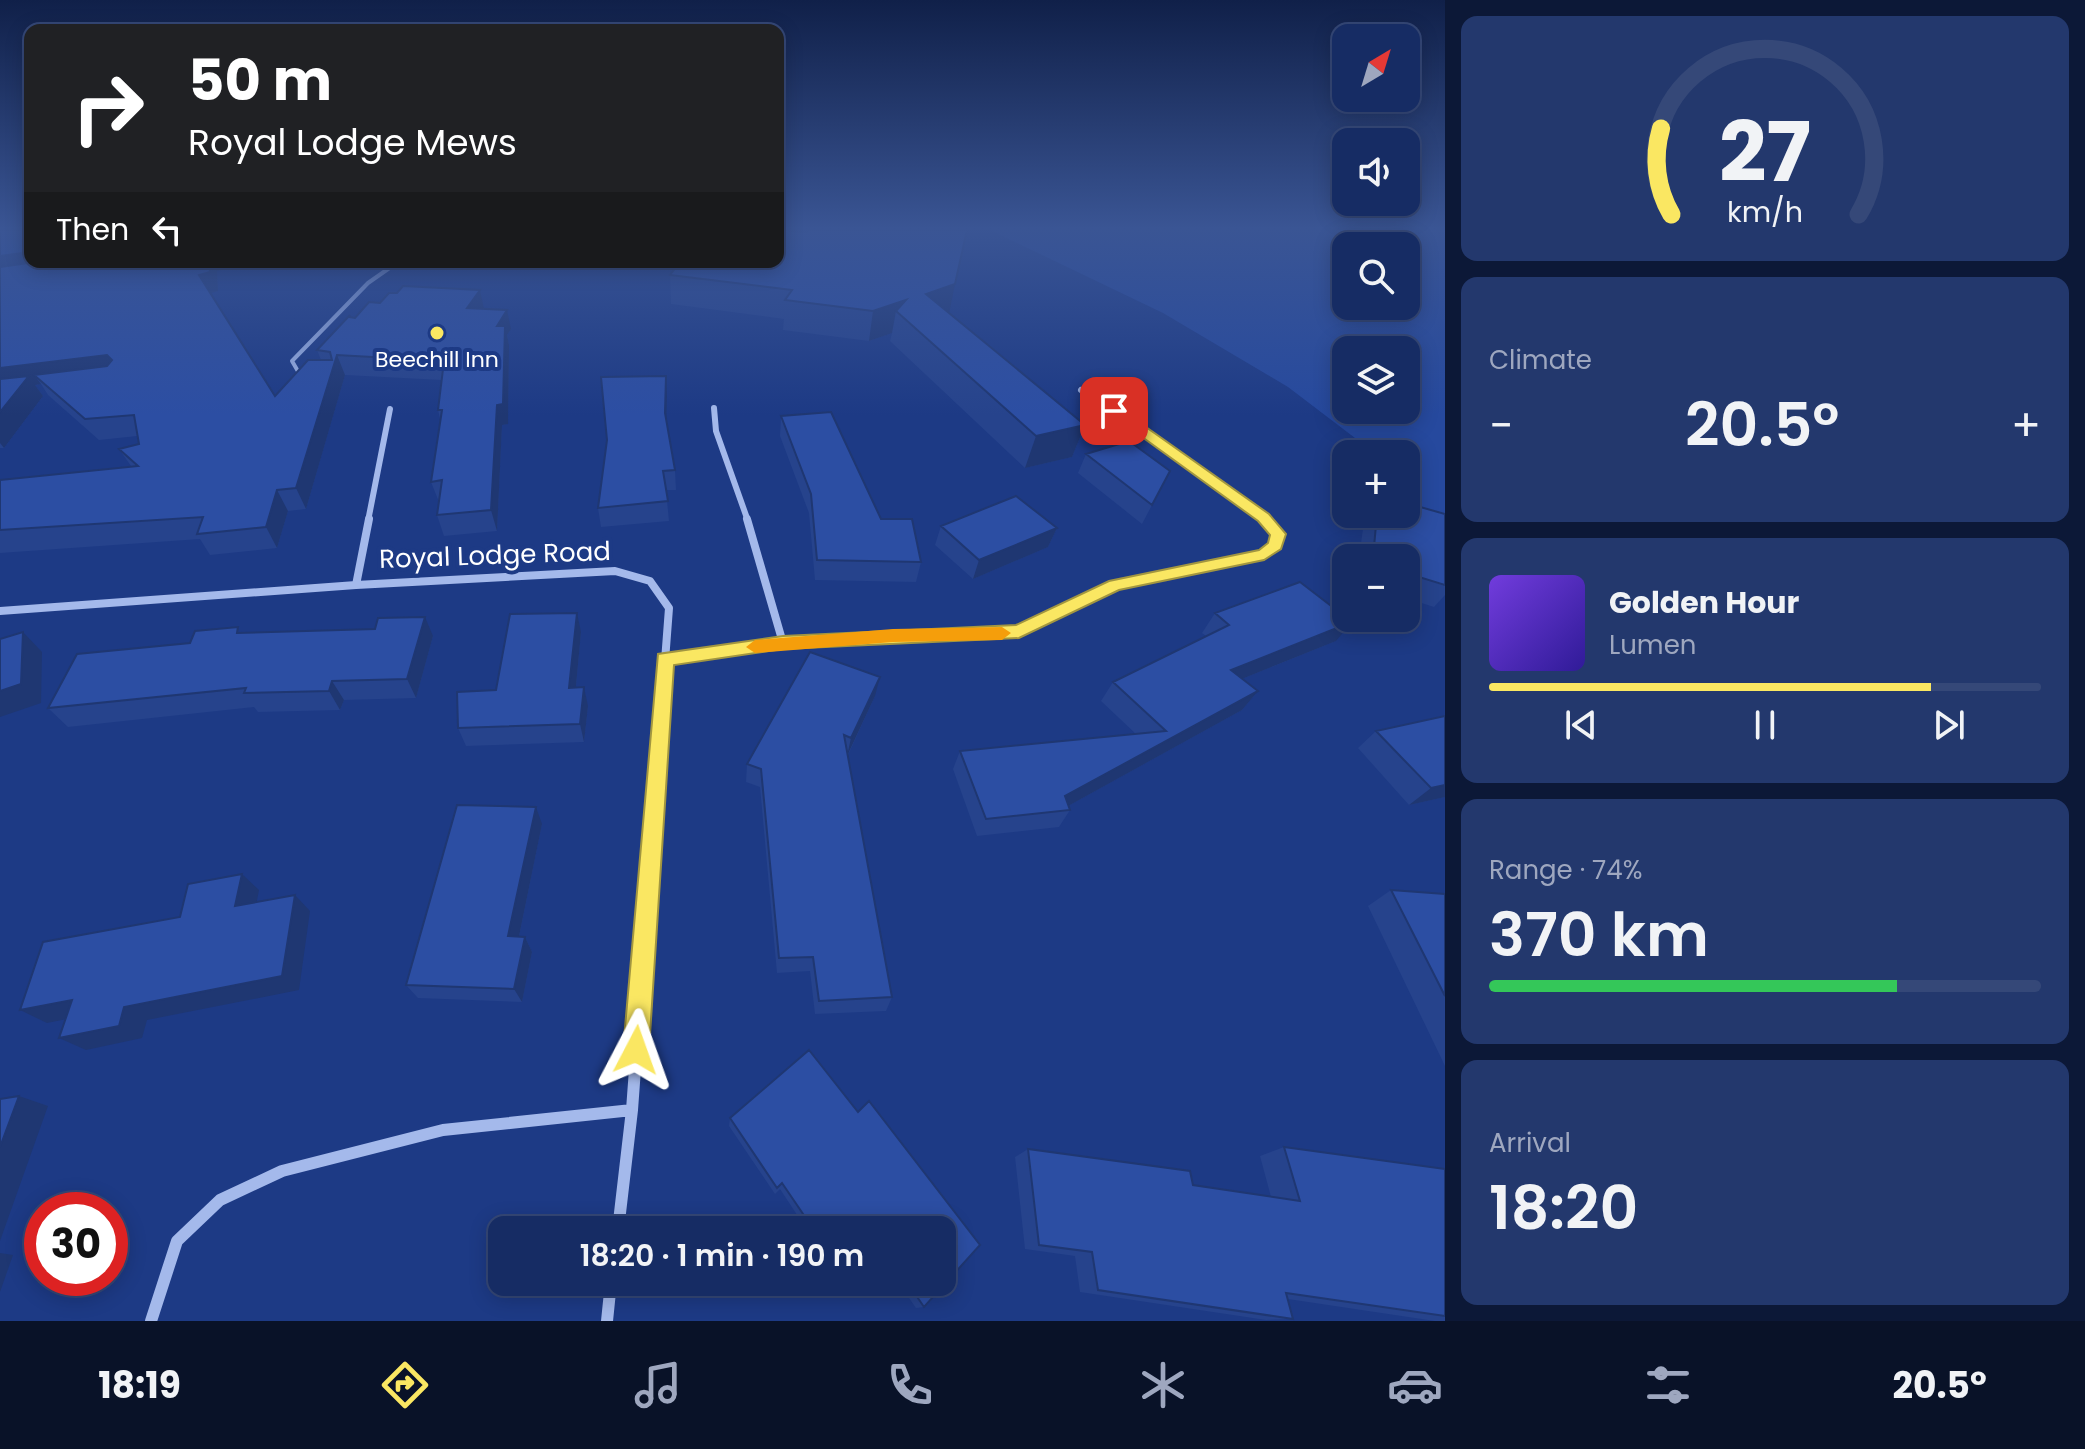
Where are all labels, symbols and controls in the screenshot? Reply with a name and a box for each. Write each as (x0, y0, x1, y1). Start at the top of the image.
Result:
north arrow (1332, 24, 1420, 112)
map controls (1332, 24, 1420, 632)
text: 50 m (188, 41, 332, 120)
icon: right (56, 56, 160, 160)
text: 27 (1719, 93, 1811, 209)
text: Royal Lodge Mews (188, 117, 517, 168)
button: sound (1332, 128, 1420, 216)
text: km/h (1727, 192, 1803, 232)
text: Then (56, 208, 129, 251)
icon: left (145, 208, 189, 252)
button: search (1332, 232, 1420, 320)
marker: Beechill Inn (428, 324, 446, 342)
button: layers (1332, 336, 1420, 424)
text: Climate (1489, 342, 1592, 378)
place label: Beechill Inn (375, 344, 499, 375)
pin (1080, 377, 1148, 445)
text: 20.5° (1685, 383, 1839, 467)
icon: arrive (1092, 389, 1136, 433)
text: − (1489, 395, 1513, 456)
text: + (2011, 395, 2041, 456)
button: + (1332, 440, 1420, 528)
street label: Royal Lodge Road (379, 533, 611, 577)
button: − (1332, 544, 1420, 632)
text: Golden Hour (1609, 581, 1799, 624)
text: Lumen (1609, 627, 1696, 663)
icon: previous (1559, 703, 1603, 747)
icon: pause (1743, 703, 1787, 747)
icon: next (1927, 703, 1971, 747)
text: Range · 74% (1489, 852, 1642, 888)
text: 370 km (1489, 893, 1709, 977)
position arrow (594, 1008, 678, 1092)
text: Arrival (1489, 1125, 1571, 1161)
text: 18:20 (1489, 1166, 1638, 1250)
speed limit sign: 30 (24, 1192, 128, 1296)
text: 18:20 · 1 min · 190 m (580, 1234, 864, 1277)
icon: directions (377, 1357, 433, 1413)
icon: music (630, 1357, 686, 1413)
icon: phone (882, 1357, 938, 1413)
icon: climate (1135, 1357, 1191, 1413)
icon: car (1387, 1357, 1443, 1413)
icon: filters (1640, 1357, 1696, 1413)
text: 18:19 (98, 1360, 181, 1411)
text: 20.5° (1892, 1360, 1987, 1411)

